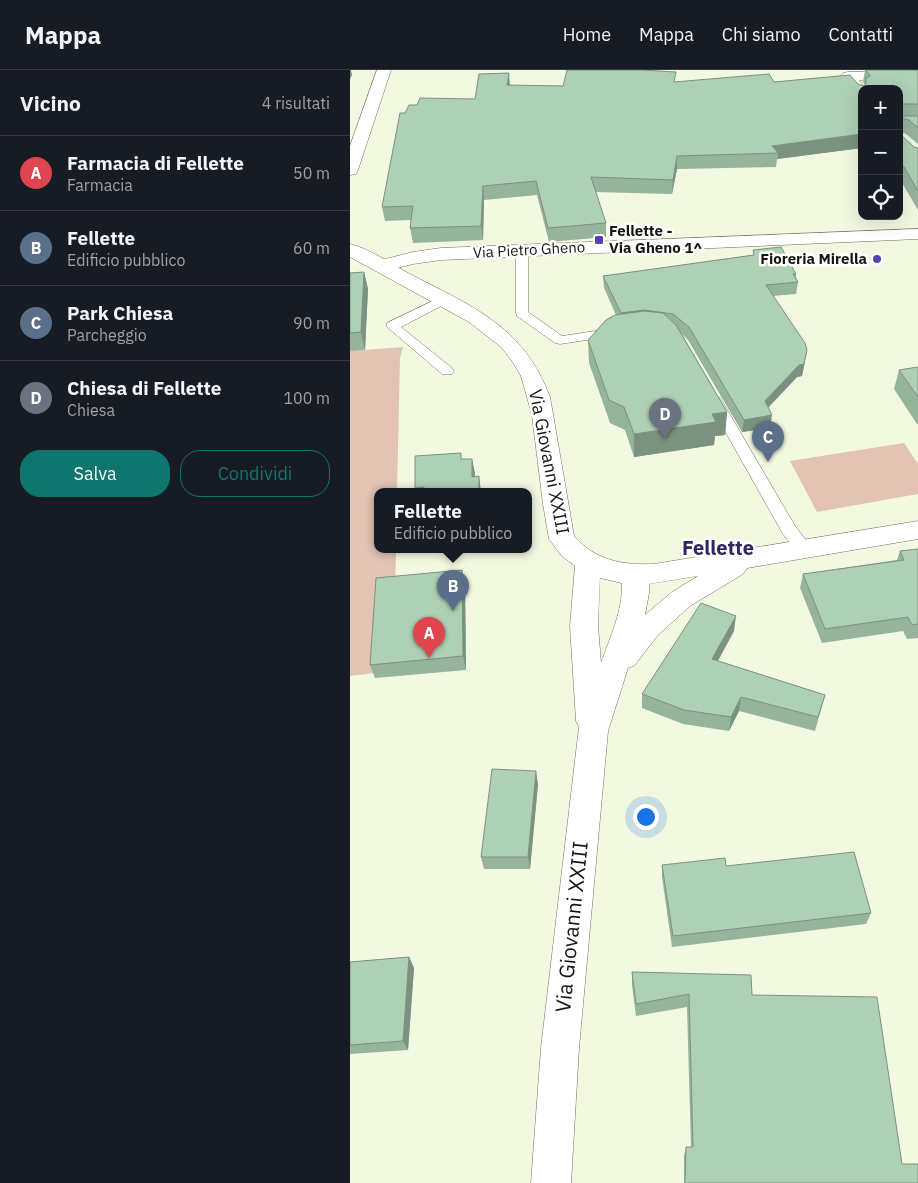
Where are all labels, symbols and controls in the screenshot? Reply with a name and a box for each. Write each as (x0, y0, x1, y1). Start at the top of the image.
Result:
text: Mappa (25, 19, 101, 51)
text: Home (563, 23, 611, 46)
text: Mappa (639, 23, 694, 46)
text: Chi siamo (722, 23, 801, 46)
text: Contatti (829, 23, 893, 46)
map controls (858, 85, 903, 220)
button: + (858, 85, 903, 130)
text: Vicino (20, 89, 81, 117)
text: 4 risultati (262, 93, 330, 113)
button: − (858, 130, 903, 175)
text: Farmacia di Fellette (67, 151, 244, 175)
text: A (31, 163, 41, 183)
text: 50 m (293, 163, 330, 183)
text: Farmacia (67, 175, 133, 195)
button: locate (858, 175, 903, 220)
place label: Fellette - Via Gheno 1^ (609, 221, 702, 257)
text: Fellette (67, 226, 135, 250)
marker: Fellette - Via Gheno 1^ (593, 234, 605, 246)
street label: Via Pietro Gheno (472, 237, 586, 262)
text: B (31, 238, 41, 258)
text: 60 m (293, 238, 330, 258)
place label: Fioreria Mirella (760, 249, 867, 268)
text: Edificio pubblico (67, 250, 186, 270)
marker: Fioreria Mirella (871, 253, 883, 265)
text: Park Chiesa (67, 301, 173, 325)
text: C (31, 313, 41, 333)
text: 90 m (293, 313, 330, 333)
text: Parcheggio (67, 325, 147, 345)
text: Chiesa di Fellette (67, 376, 221, 400)
street label: Via Giovanni XXIII (524, 387, 575, 536)
text: D (30, 388, 42, 408)
text: 100 m (283, 388, 330, 408)
pin: D (649, 398, 681, 439)
text: Chiesa (67, 400, 115, 420)
pin: C (752, 421, 784, 462)
button: Salva (20, 450, 170, 497)
button: Condividi (180, 450, 330, 497)
popup (374, 488, 532, 553)
text: Fellette (394, 499, 462, 523)
text: Edificio pubblico (394, 523, 512, 543)
district label: Fellette (682, 534, 754, 561)
pin: B (437, 570, 469, 611)
pin: A (413, 617, 445, 658)
your location (633, 804, 659, 830)
street label: Via Giovanni XXIII (548, 840, 594, 1014)

